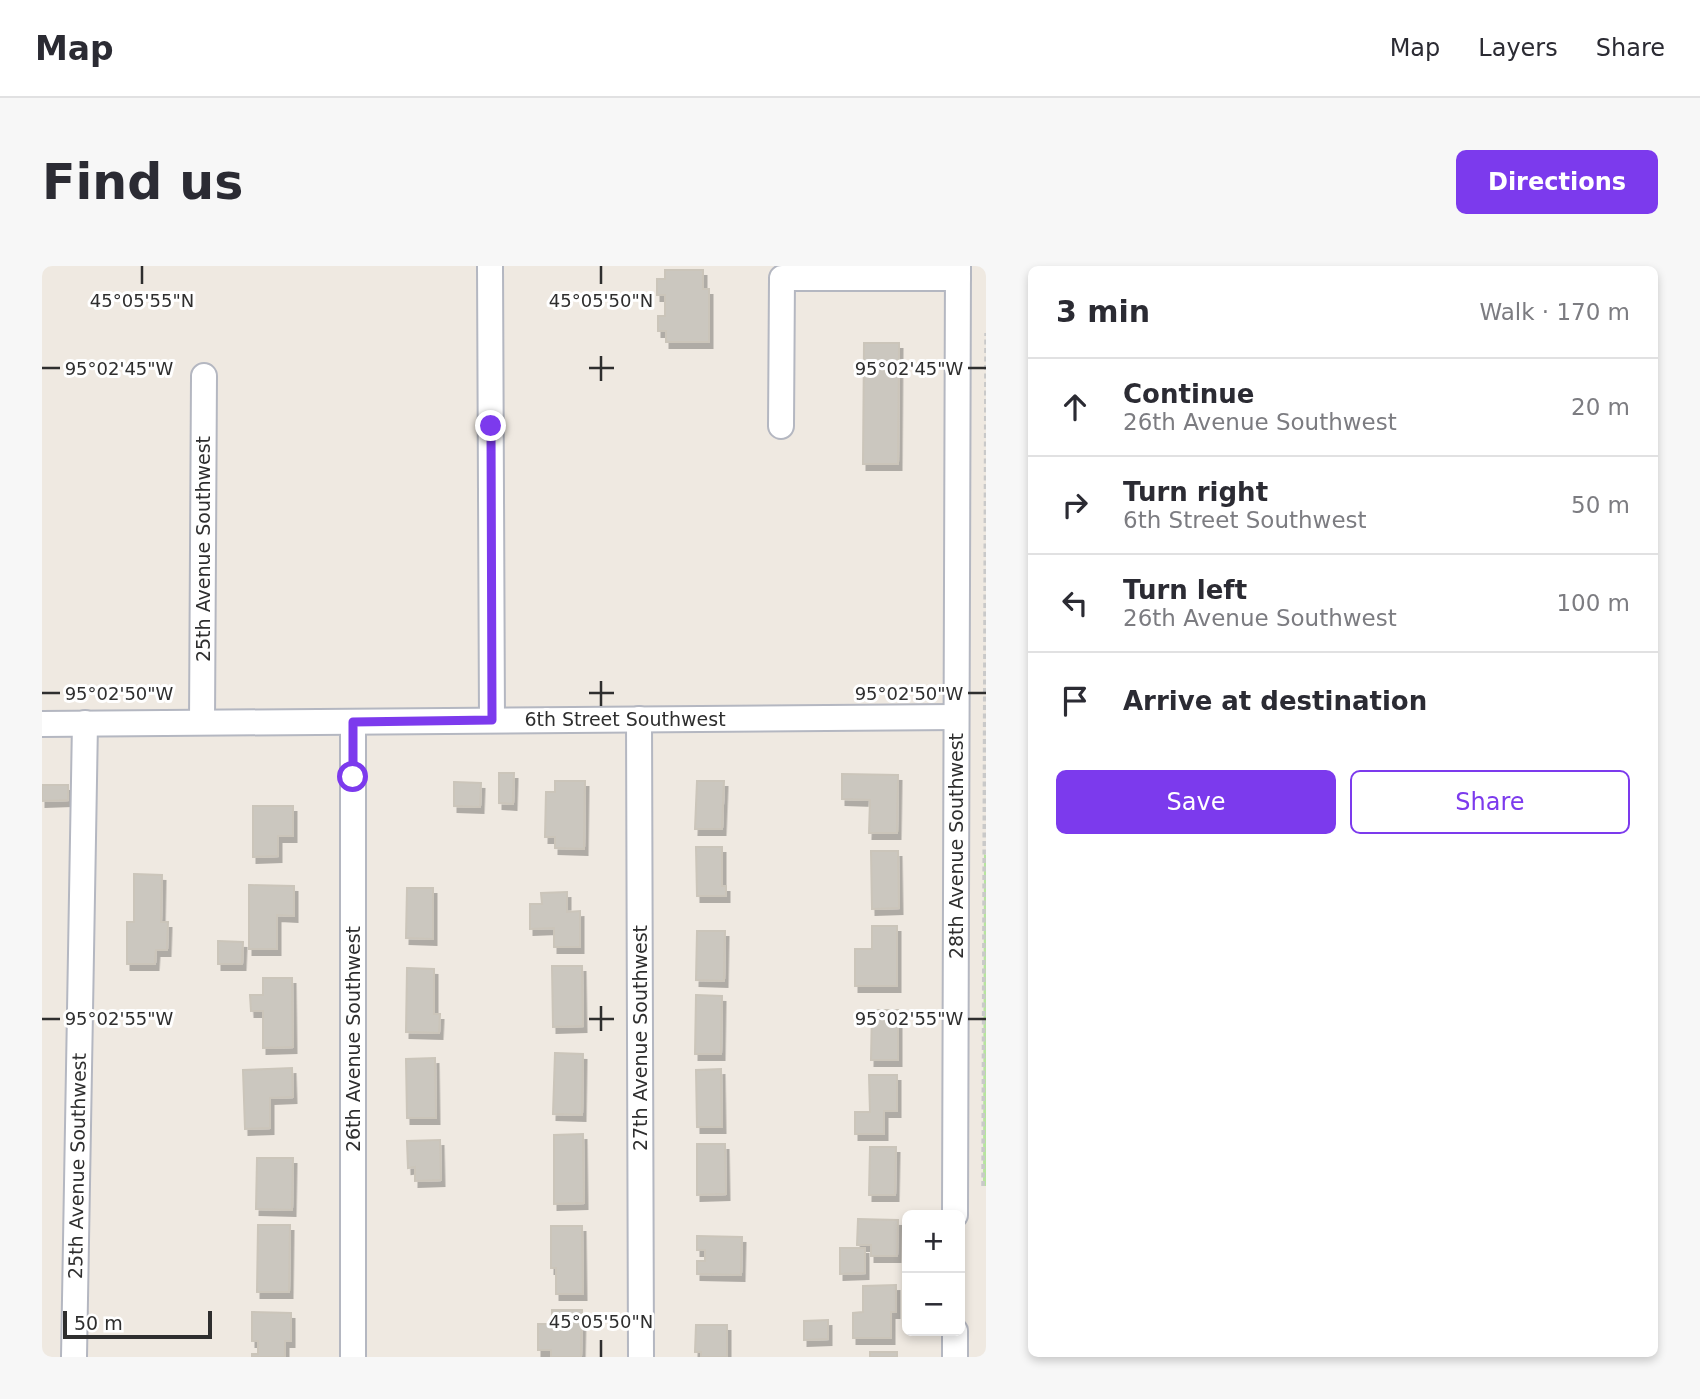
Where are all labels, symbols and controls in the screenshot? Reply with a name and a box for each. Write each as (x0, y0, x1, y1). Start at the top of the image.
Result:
text: Map (35, 29, 114, 68)
text: Map (1390, 34, 1440, 62)
text: Layers (1478, 34, 1558, 62)
text: Share (1596, 34, 1665, 62)
button: Directions (1456, 150, 1658, 214)
text: Find us (42, 154, 243, 211)
text: 45°05'55"N (90, 290, 194, 311)
text: 45°05'50"N (549, 290, 653, 311)
text: 3 min (1056, 294, 1150, 329)
text: Walk · 170 m (1479, 299, 1630, 325)
text: 95°02'45"W (65, 358, 174, 379)
text: 95°02'45"W (855, 358, 964, 379)
text: Continue (1123, 379, 1254, 409)
icon: ahead (1056, 388, 1094, 426)
text: 20 m (1571, 394, 1630, 420)
text: 26th Avenue Southwest (1123, 409, 1397, 435)
route end (475, 410, 506, 441)
street label: 25th Avenue Southwest (192, 436, 214, 662)
text: Turn right (1123, 477, 1268, 507)
icon: right (1056, 486, 1094, 524)
text: 50 m (1571, 492, 1630, 518)
text: 6th Street Southwest (1123, 507, 1367, 533)
text: Turn left (1123, 575, 1247, 605)
icon: left (1056, 584, 1094, 622)
text: 100 m (1556, 590, 1630, 616)
text: 26th Avenue Southwest (1123, 605, 1397, 631)
icon: arrive (1056, 682, 1094, 720)
text: 95°02'50"W (65, 683, 174, 704)
text: 95°02'50"W (855, 683, 964, 704)
text: Arrive at destination (1123, 686, 1427, 716)
street label: 6th Street Southwest (524, 708, 726, 730)
street label: 28th Avenue Southwest (945, 733, 967, 959)
route start (337, 761, 368, 792)
button: Save (1056, 770, 1336, 834)
button: Share (1350, 770, 1630, 834)
street label: 27th Avenue Southwest (629, 925, 651, 1151)
street label: 26th Avenue Southwest (342, 926, 364, 1152)
text: 95°02'55"W (65, 1008, 174, 1029)
text: 95°02'55"W (855, 1008, 964, 1029)
street label: 25th Avenue Southwest (64, 1053, 90, 1279)
map controls (902, 1210, 965, 1336)
button: + (902, 1210, 965, 1273)
button: − (902, 1273, 965, 1336)
scale bar (63, 1308, 212, 1340)
text: 45°05'50"N (549, 1311, 653, 1332)
text: 50 m (74, 1312, 123, 1334)

